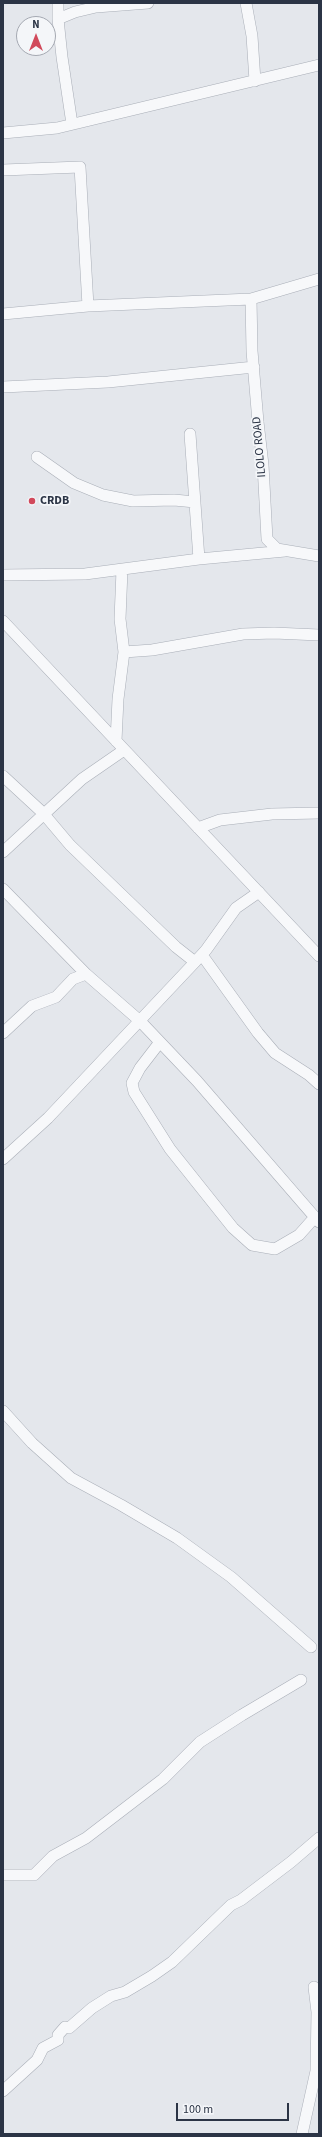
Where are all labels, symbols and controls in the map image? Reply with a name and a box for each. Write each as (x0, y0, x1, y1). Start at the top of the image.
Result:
north arrow (16, 16, 56, 56)
text: N (32, 17, 40, 32)
street label: ILOLO ROAD (250, 416, 270, 478)
place label: CRDB (40, 494, 69, 508)
marker: CRDB (27, 496, 37, 506)
scale bar (178, 2095, 291, 2121)
text: 100 m (183, 2101, 213, 2118)

